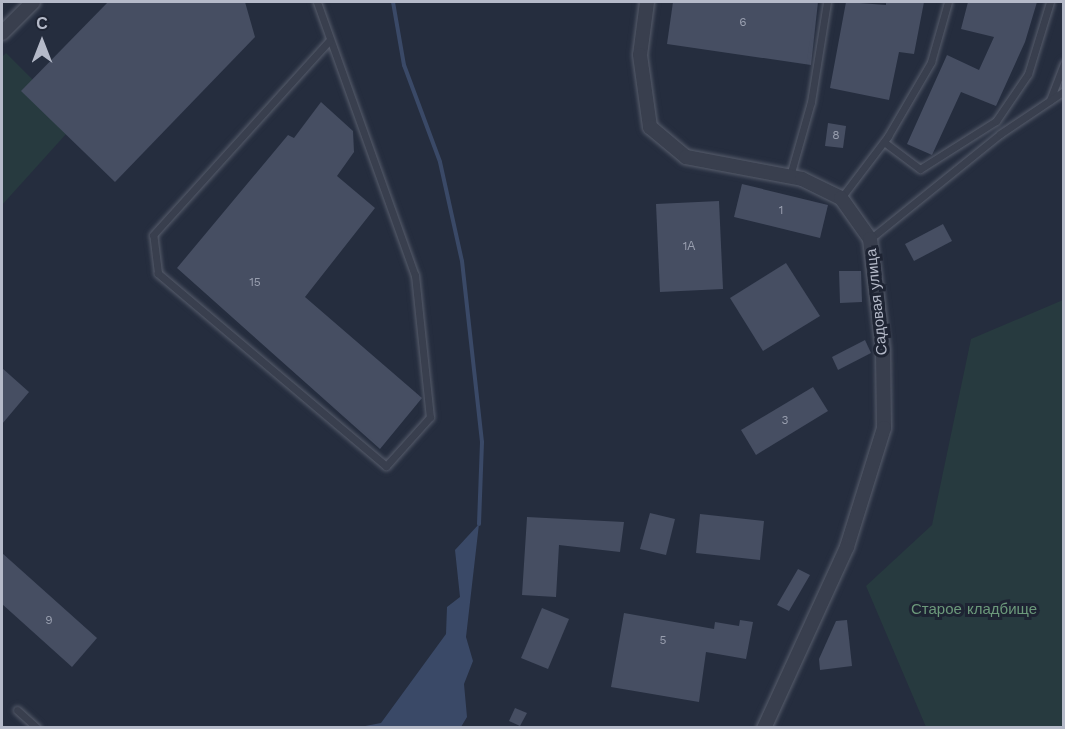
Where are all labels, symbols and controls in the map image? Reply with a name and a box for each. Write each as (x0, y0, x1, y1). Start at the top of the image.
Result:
north arrow (12, 12, 72, 72)
text: С (36, 14, 48, 33)
house number: 6 (739, 16, 747, 30)
house number: 8 (832, 129, 840, 143)
house number: 1 (779, 204, 783, 218)
house number: 1А (683, 240, 695, 254)
street label: Садовая улица (862, 248, 892, 356)
house number: 15 (249, 276, 261, 290)
house number: 3 (782, 414, 788, 428)
park label: Старое кладбище (911, 601, 1037, 619)
house number: 9 (45, 614, 53, 628)
house number: 5 (660, 634, 666, 648)

